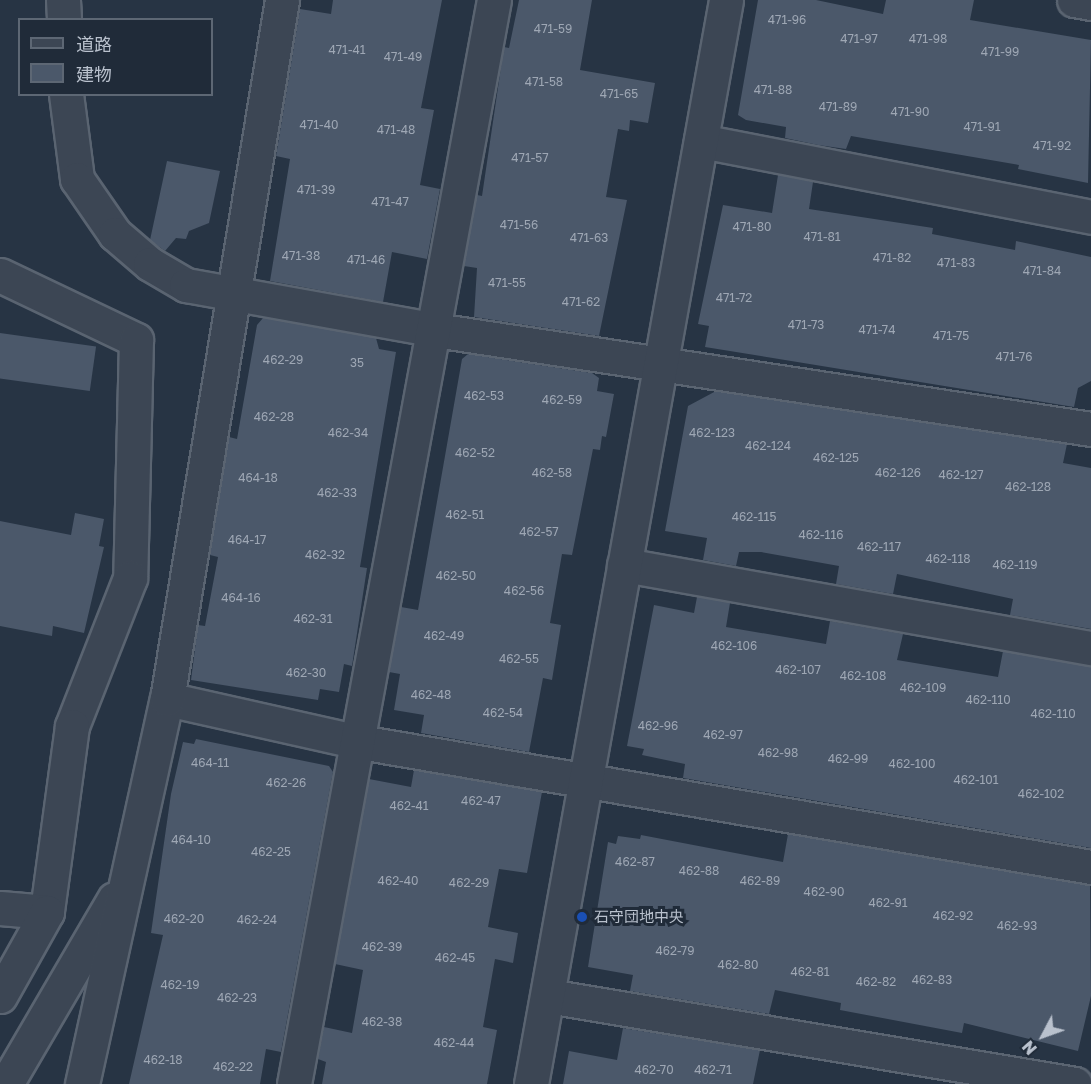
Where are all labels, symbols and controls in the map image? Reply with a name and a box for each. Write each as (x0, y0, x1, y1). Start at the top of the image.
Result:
house number: 471-96 (768, 13, 806, 27)
legend (18, 18, 213, 96)
house number: 471-59 (534, 22, 572, 36)
house number: 471-97 (840, 32, 878, 46)
house number: 471-98 (909, 32, 947, 46)
text: 道路 (76, 33, 112, 55)
house number: 471-41 (328, 43, 366, 57)
house number: 471-99 (981, 45, 1019, 59)
house number: 471-49 (384, 50, 422, 64)
text: 建物 (76, 63, 112, 85)
house number: 471-58 (525, 75, 563, 89)
house number: 471-88 (754, 83, 792, 97)
house number: 471-65 (600, 87, 638, 101)
house number: 471-89 (819, 100, 857, 114)
house number: 471-90 (891, 105, 929, 119)
house number: 471-40 (300, 118, 338, 132)
house number: 471-91 (963, 120, 1001, 134)
house number: 471-48 (377, 123, 415, 137)
house number: 471-92 (1033, 139, 1071, 153)
house number: 471-57 (511, 151, 549, 165)
house number: 471-39 (297, 183, 335, 197)
house number: 471-47 (371, 195, 409, 209)
house number: 471-56 (500, 218, 538, 232)
house number: 471-80 (733, 220, 771, 234)
house number: 471-81 (803, 230, 841, 244)
house number: 471-63 (570, 231, 608, 245)
house number: 471-38 (282, 249, 320, 263)
house number: 471-82 (873, 251, 911, 265)
house number: 471-46 (347, 253, 385, 267)
house number: 471-83 (937, 256, 975, 270)
house number: 471-84 (1023, 264, 1061, 278)
house number: 471-55 (488, 276, 526, 290)
house number: 471-72 (716, 291, 752, 305)
house number: 471-62 (562, 295, 600, 309)
house number: 471-73 (788, 318, 824, 332)
house number: 471-74 (858, 323, 896, 337)
house number: 471-75 (933, 329, 969, 343)
house number: 471-76 (996, 350, 1032, 364)
house number: 462-29 (263, 353, 303, 367)
house number: 35 (350, 356, 364, 370)
house number: 462-53 (464, 389, 504, 403)
house number: 462-59 (542, 393, 582, 407)
house number: 462-28 (254, 410, 294, 424)
house number: 462-34 (328, 426, 368, 440)
house number: 462-123 (689, 426, 735, 440)
house number: 462-124 (745, 439, 791, 453)
house number: 462-52 (455, 446, 495, 460)
house number: 462-125 (813, 451, 859, 465)
house number: 462-58 (532, 466, 572, 480)
house number: 462-126 (875, 466, 921, 480)
house number: 462-127 (938, 468, 984, 482)
house number: 464-18 (238, 471, 278, 485)
house number: 462-128 (1005, 480, 1051, 494)
house number: 462-33 (317, 486, 357, 500)
house number: 462-51 (446, 508, 484, 522)
house number: 462-115 (732, 510, 776, 524)
house number: 462-57 (519, 525, 559, 539)
house number: 462-116 (799, 528, 843, 542)
house number: 464-17 (228, 533, 266, 547)
house number: 462-117 (857, 540, 901, 554)
house number: 462-32 (305, 548, 345, 562)
house number: 462-118 (925, 552, 971, 566)
house number: 462-119 (993, 558, 1037, 572)
house number: 462-50 (436, 569, 476, 583)
house number: 462-56 (504, 584, 544, 598)
house number: 464-16 (221, 591, 261, 605)
house number: 462-31 (294, 612, 332, 626)
house number: 462-49 (424, 629, 464, 643)
house number: 462-106 (711, 639, 757, 653)
house number: 462-55 (499, 652, 539, 666)
house number: 462-107 (775, 663, 821, 677)
house number: 462-30 (286, 666, 326, 680)
house number: 462-108 (840, 669, 886, 683)
house number: 462-109 (900, 681, 946, 695)
house number: 462-48 (411, 688, 451, 702)
house number: 462-110 (965, 693, 1011, 707)
house number: 462-54 (483, 706, 523, 720)
house number: 462-110 (1030, 707, 1076, 721)
house number: 462-96 (638, 719, 678, 733)
house number: 462-97 (703, 728, 743, 742)
house number: 462-98 (758, 746, 798, 760)
house number: 462-99 (828, 752, 868, 766)
house number: 464-11 (191, 756, 229, 770)
house number: 462-100 (889, 757, 935, 771)
house number: 462-101 (953, 773, 999, 787)
house number: 462-26 (266, 776, 306, 790)
house number: 462-102 (1018, 787, 1064, 801)
house number: 462-47 (461, 794, 501, 808)
house number: 462-41 (389, 799, 429, 813)
house number: 464-10 (171, 833, 211, 847)
house number: 462-25 (251, 845, 291, 859)
house number: 462-87 (615, 855, 655, 869)
house number: 462-88 (679, 864, 719, 878)
house number: 462-40 (378, 874, 418, 888)
house number: 462-89 (740, 874, 780, 888)
house number: 462-29 (449, 876, 489, 890)
house number: 462-90 (804, 885, 844, 899)
house number: 462-91 (868, 896, 908, 910)
place label: 石守団地中央 (594, 908, 684, 926)
house number: 462-92 (933, 909, 973, 923)
marker: 石守団地中央 (575, 910, 589, 924)
house number: 462-20 (164, 912, 204, 926)
house number: 462-24 (237, 913, 277, 927)
house number: 462-93 (997, 919, 1037, 933)
house number: 462-39 (362, 940, 402, 954)
house number: 462-79 (656, 944, 694, 958)
house number: 462-45 (435, 951, 475, 965)
house number: 462-80 (718, 958, 758, 972)
house number: 462-81 (790, 965, 830, 979)
house number: 462-83 (912, 973, 952, 987)
house number: 462-82 (856, 975, 896, 989)
house number: 462-19 (160, 978, 200, 992)
house number: 462-23 (217, 991, 257, 1005)
north arrow (1013, 1006, 1073, 1066)
house number: 462-38 (362, 1015, 402, 1029)
house number: 462-44 (434, 1036, 474, 1050)
text: N (1018, 1037, 1041, 1059)
house number: 462-18 (143, 1053, 183, 1067)
house number: 462-22 (213, 1060, 253, 1074)
house number: 462-70 (634, 1063, 674, 1077)
house number: 462-71 (694, 1063, 732, 1077)

